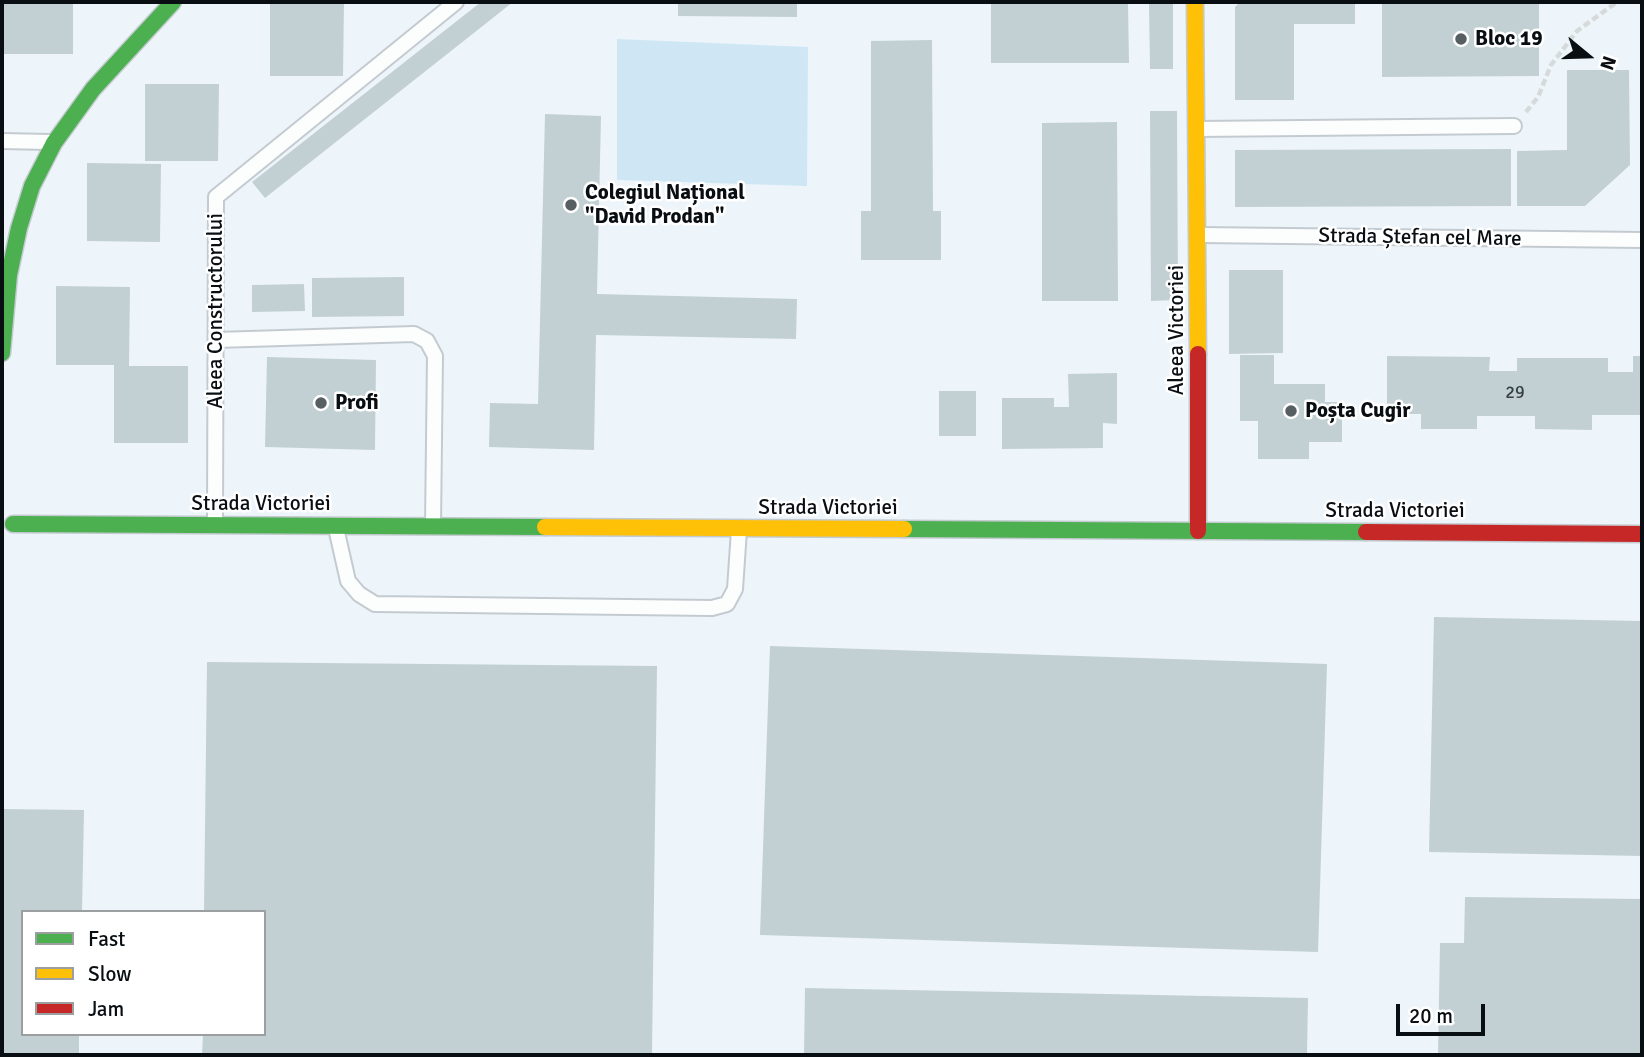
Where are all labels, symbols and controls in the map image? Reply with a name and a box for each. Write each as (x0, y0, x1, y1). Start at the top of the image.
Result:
north arrow (1553, 21, 1623, 91)
place label: Bloc 19 (1475, 26, 1542, 52)
marker: Bloc 19 (1453, 31, 1469, 47)
text: N (1594, 53, 1621, 73)
place label: Colegiul Național "David Prodan" (585, 180, 745, 230)
marker: Colegiul Național "David Prodan" (563, 197, 579, 213)
street label: Aleea Constructorului (203, 213, 229, 409)
street label: Strada Ștefan cel Mare (1318, 224, 1522, 252)
street label: Aleea Victoriei (1164, 265, 1190, 395)
house number: 29 (1505, 382, 1525, 404)
place label: Profi (335, 390, 379, 416)
marker: Profi (313, 395, 329, 411)
place label: Poșta Cugir (1305, 398, 1410, 424)
marker: Poșta Cugir (1283, 403, 1299, 419)
street label: Strada Victoriei (191, 491, 331, 517)
street label: Strada Victoriei (758, 495, 898, 521)
street label: Strada Victoriei (1325, 498, 1465, 524)
legend (21, 910, 266, 1036)
text: Fast (88, 926, 125, 952)
text: Slow (88, 961, 132, 987)
scale bar (1399, 990, 1488, 1034)
text: Jam (88, 996, 124, 1022)
text: 20 m (1409, 1003, 1453, 1029)

